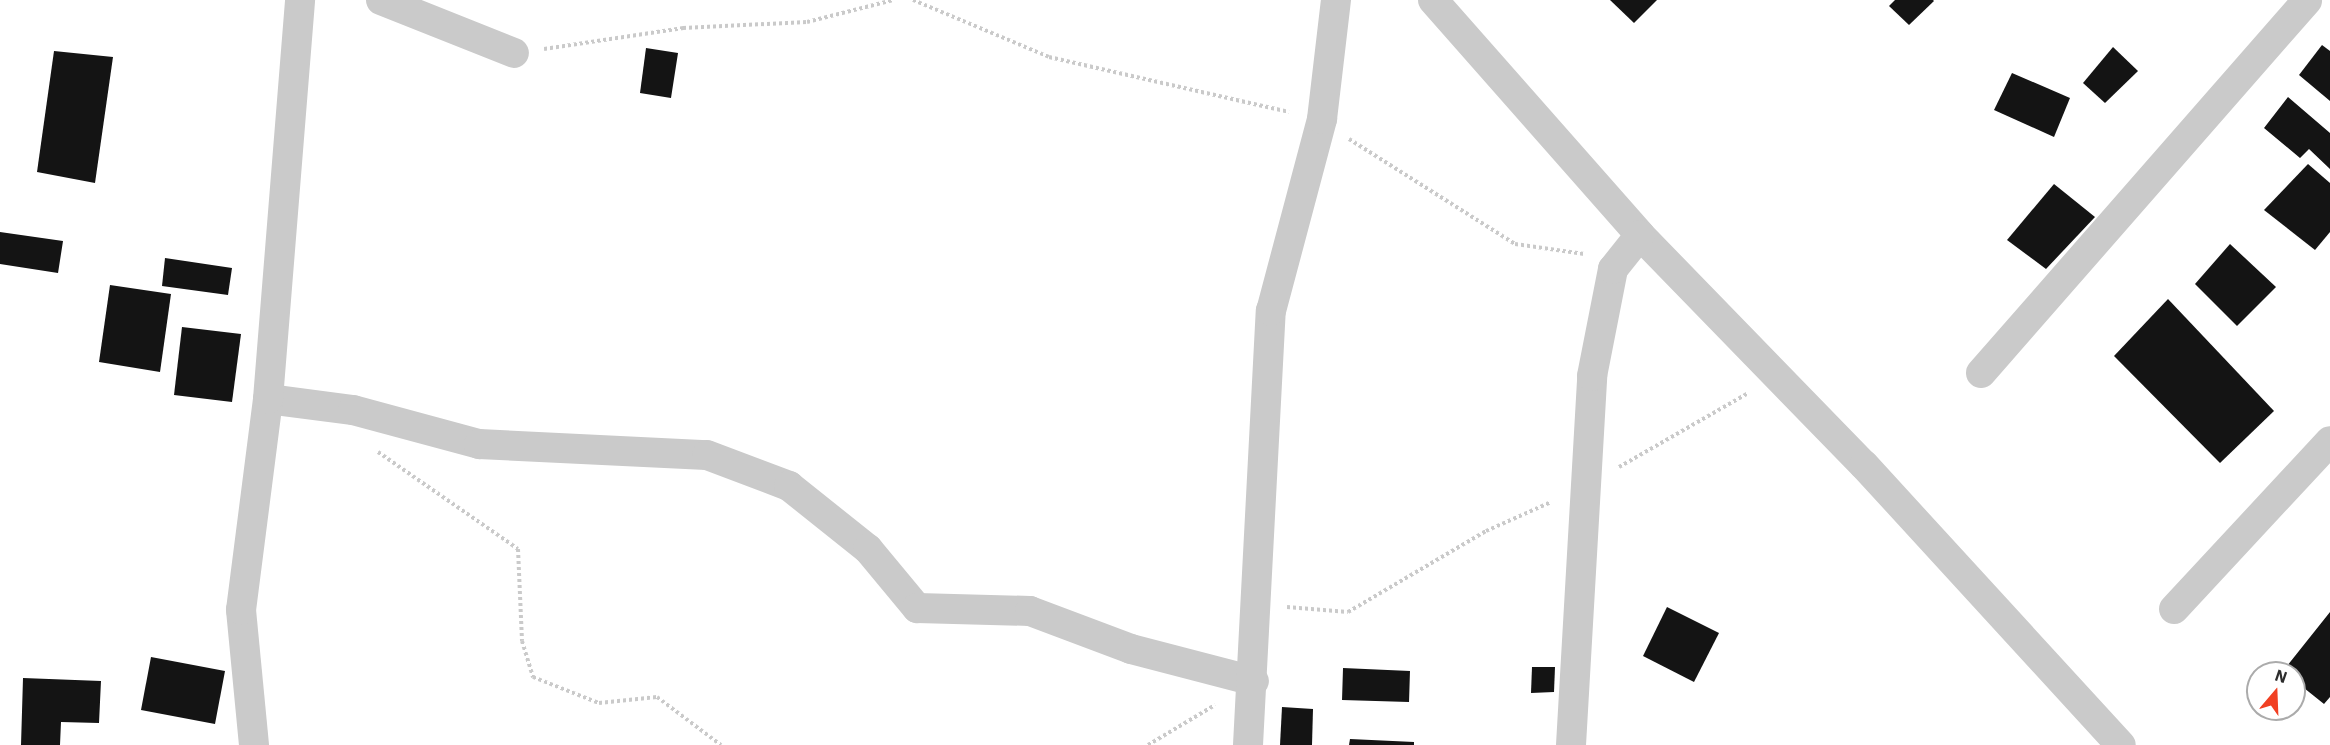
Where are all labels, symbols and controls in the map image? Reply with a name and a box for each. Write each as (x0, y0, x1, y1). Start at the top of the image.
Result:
north arrow (2246, 661, 2306, 721)
text: N (2272, 665, 2290, 687)

